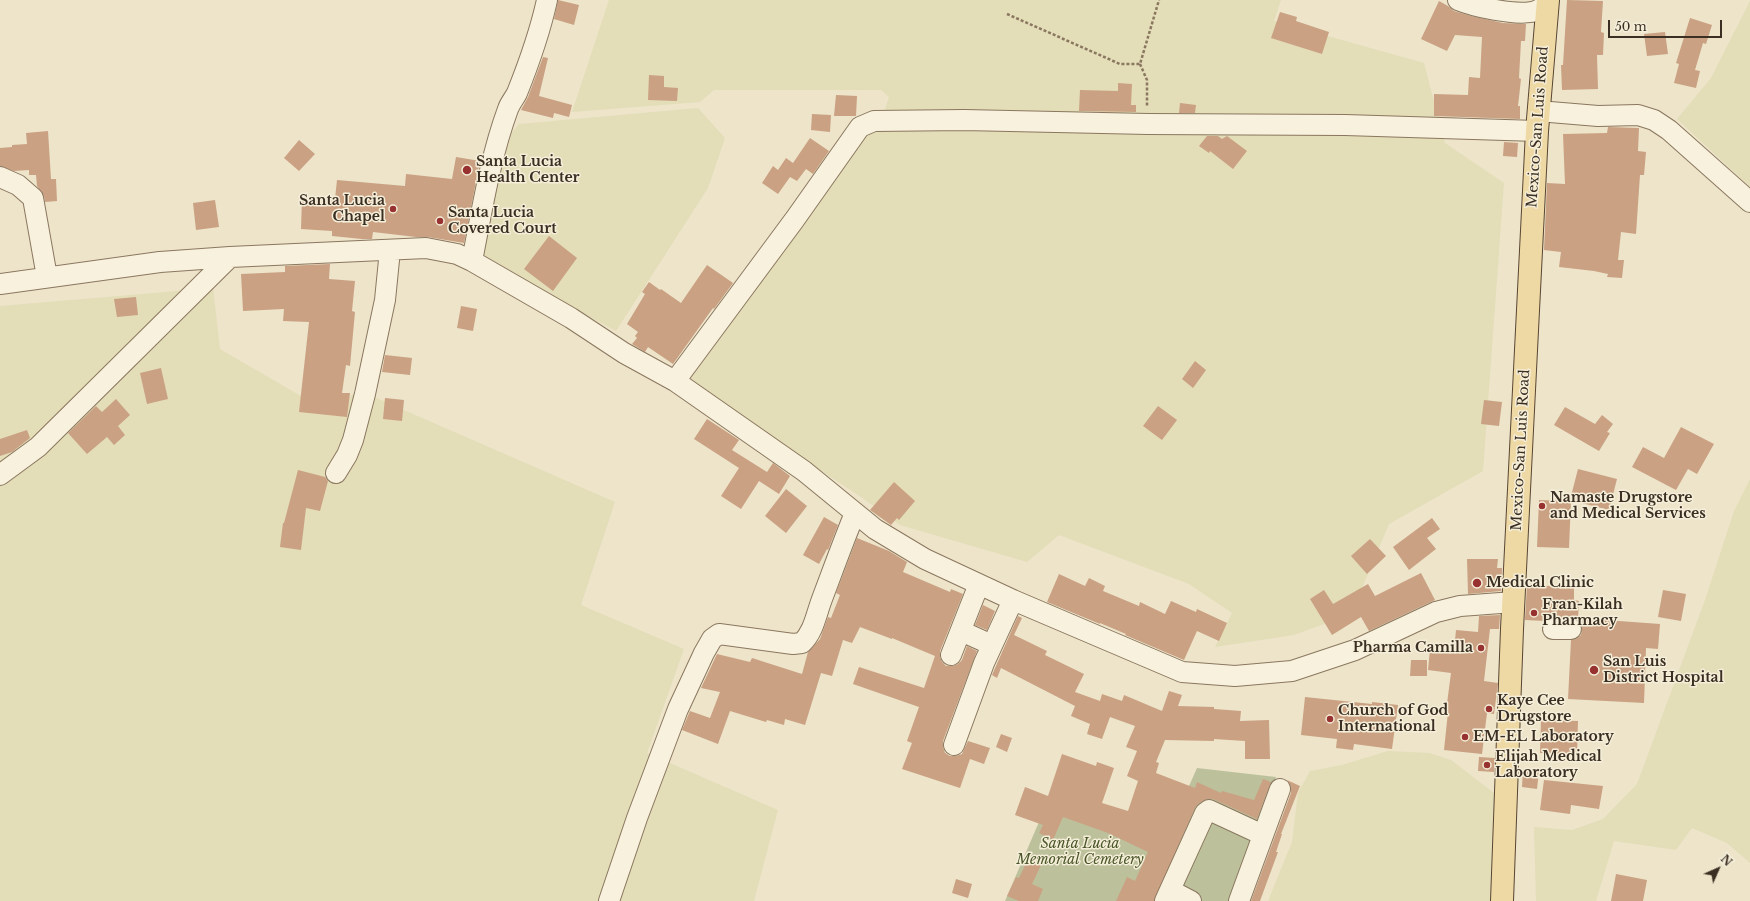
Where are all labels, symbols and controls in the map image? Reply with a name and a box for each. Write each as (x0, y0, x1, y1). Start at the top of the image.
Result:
scale bar (1610, 12, 1724, 38)
text: 50 m (1615, 19, 1647, 34)
street label: Mexico-San Luis Road (1524, 46, 1552, 208)
place label: Santa Lucia Health Center (476, 154, 580, 186)
marker: Santa Lucia Health Center (461, 164, 473, 176)
place label: Santa Lucia Chapel (299, 193, 385, 226)
marker: Santa Lucia Chapel (388, 204, 398, 214)
place label: Santa Lucia Covered Court (448, 205, 557, 238)
marker: Santa Lucia Covered Court (435, 216, 445, 226)
street label: Mexico-San Luis Road (1508, 369, 1534, 531)
place label: Namaste Drugstore and Medical Services (1550, 490, 1706, 522)
marker: Namaste Drugstore and Medical Services (1537, 501, 1547, 511)
place label: Medical Clinic (1486, 575, 1594, 591)
marker: Medical Clinic (1471, 577, 1483, 589)
place label: Fran-Kilah Pharmacy (1542, 597, 1623, 630)
marker: Fran-Kilah Pharmacy (1529, 608, 1539, 618)
place label: Pharma Camilla (1353, 640, 1473, 656)
marker: Pharma Camilla (1476, 643, 1486, 653)
place label: San Luis District Hospital (1603, 654, 1724, 686)
marker: San Luis District Hospital (1588, 664, 1600, 676)
place label: Kaye Cee Drugstore (1497, 693, 1571, 726)
place label: Church of God International (1338, 703, 1448, 736)
marker: Kaye Cee Drugstore (1484, 704, 1494, 714)
marker: Church of God International (1325, 714, 1335, 724)
place label: EM-EL Laboratory (1473, 729, 1614, 745)
marker: EM-EL Laboratory (1460, 732, 1470, 742)
place label: Elijah Medical Laboratory (1495, 749, 1602, 782)
marker: Elijah Medical Laboratory (1482, 760, 1492, 770)
park label: Santa Lucia Memorial Cemetery (1016, 836, 1144, 868)
north arrow (1698, 849, 1738, 889)
text: N (1718, 852, 1735, 869)

